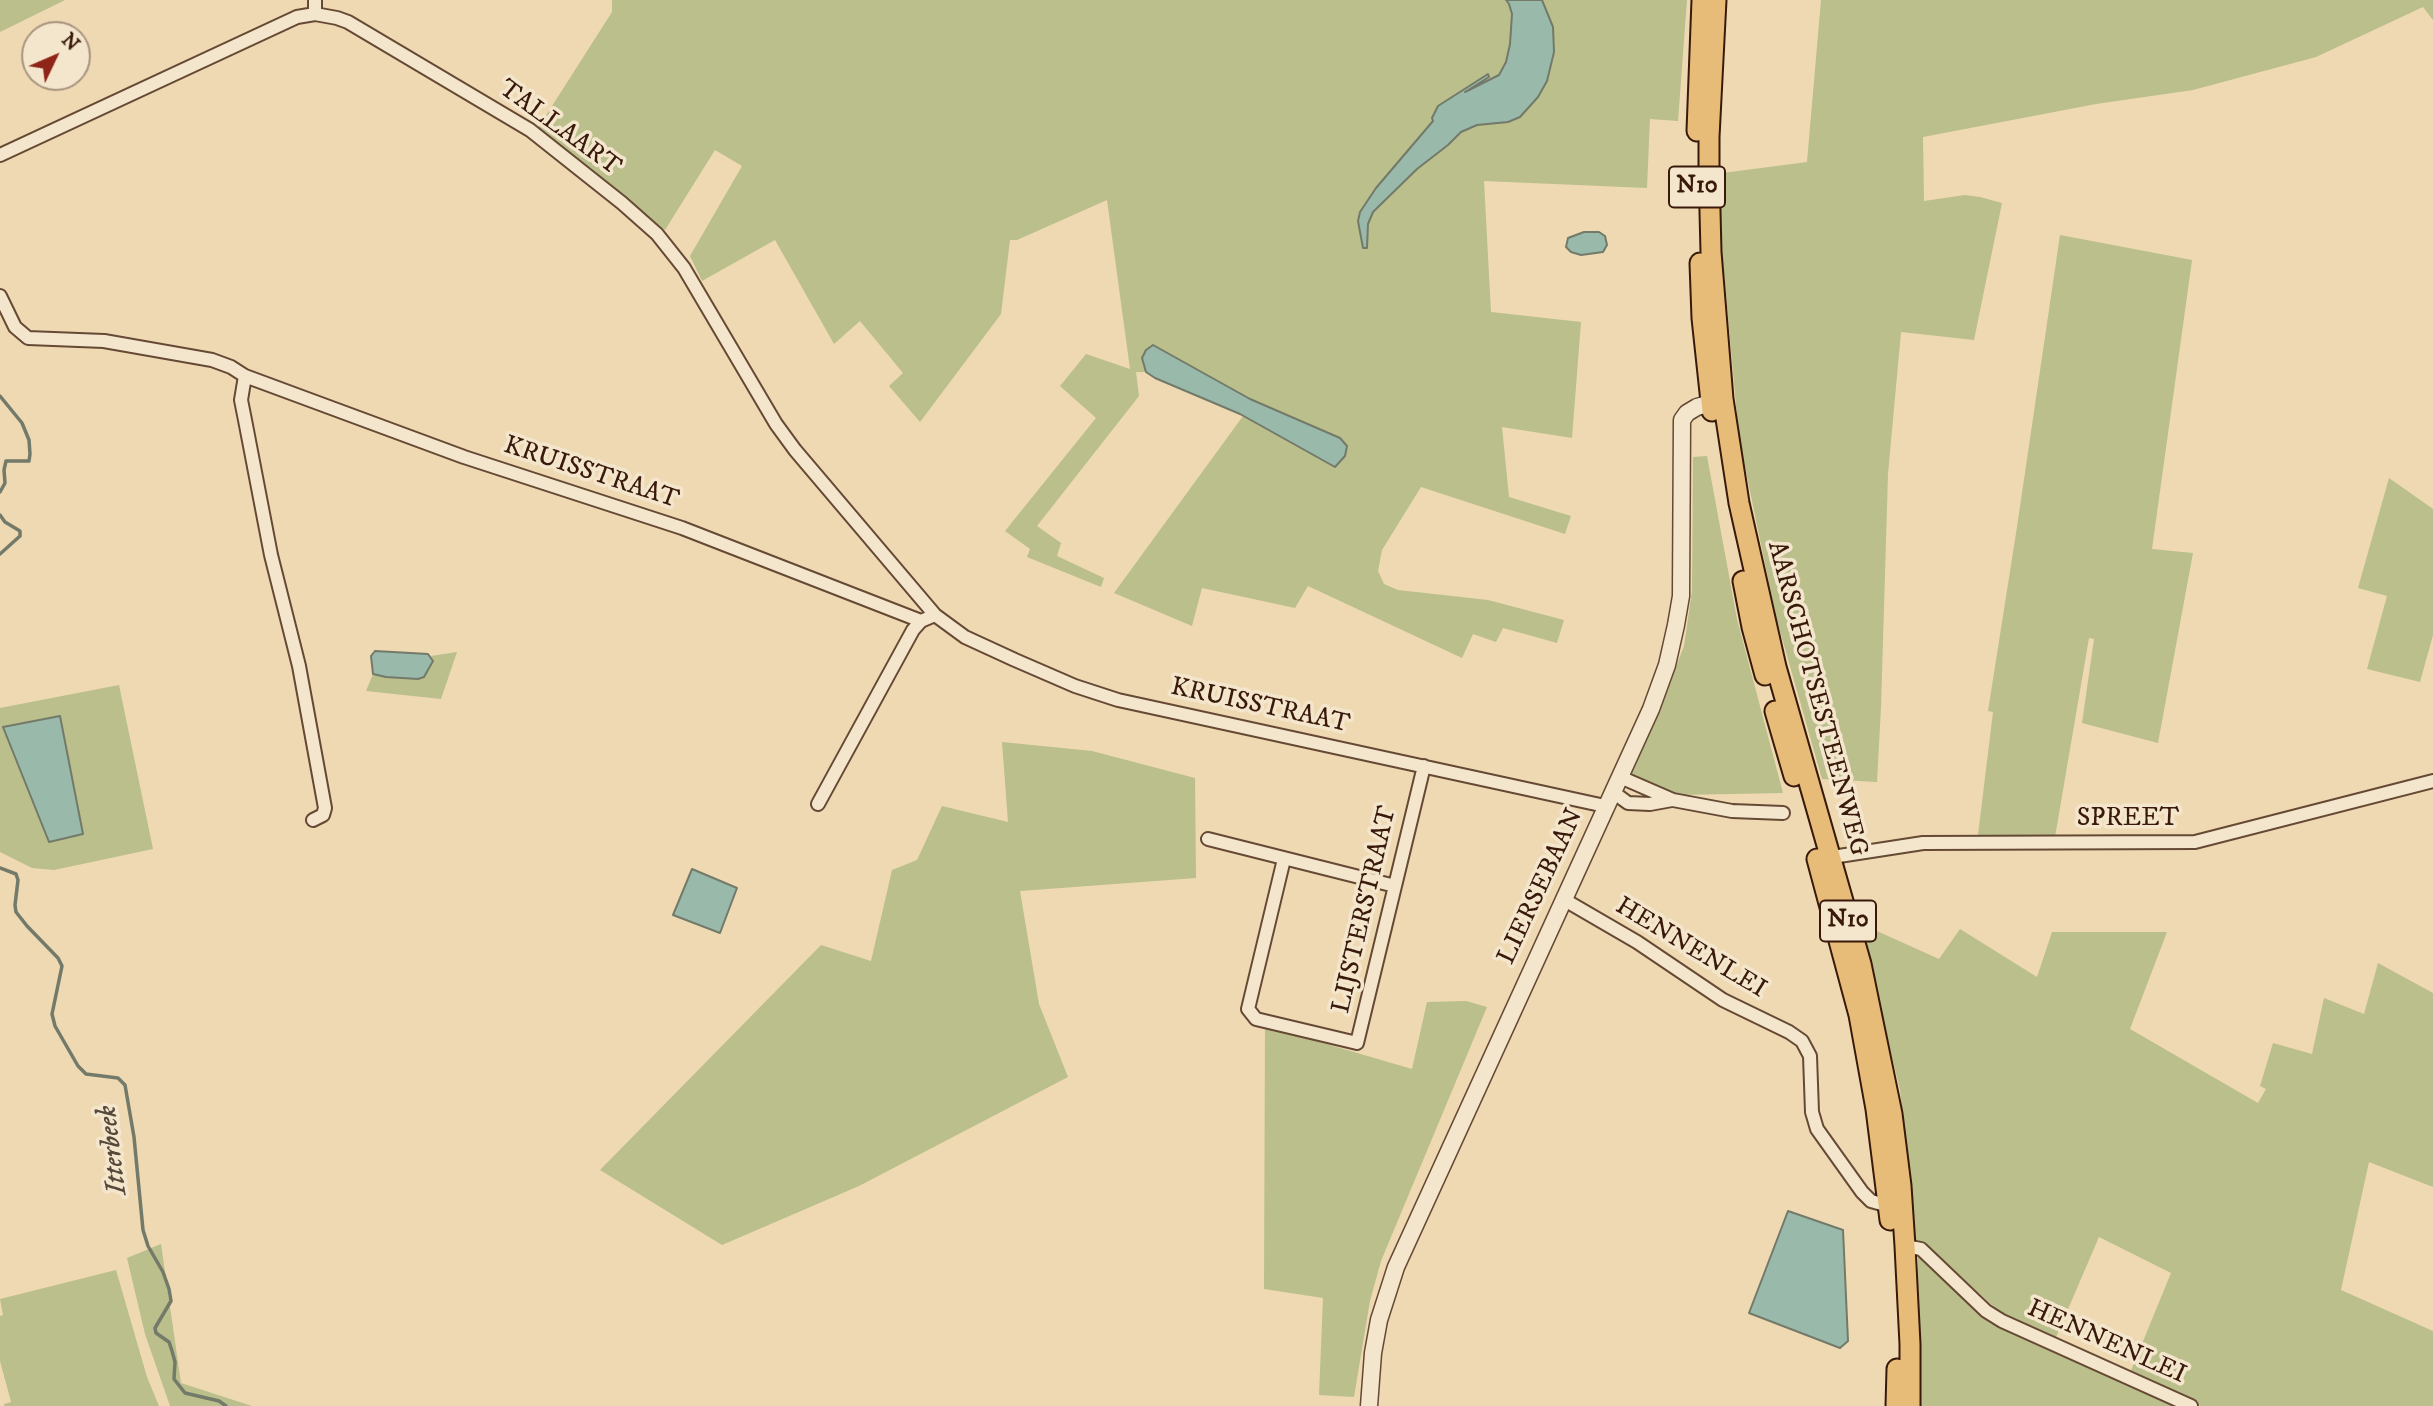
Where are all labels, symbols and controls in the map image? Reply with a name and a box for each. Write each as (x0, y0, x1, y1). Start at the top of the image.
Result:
north arrow (21, 21, 91, 91)
text: N (56, 29, 84, 56)
street label: TALLAART (492, 74, 626, 184)
road number: N10 (1669, 167, 1725, 208)
street label: KRUISSTRAAT (499, 431, 683, 517)
street label: AARSCHOTSESTEENWEG (1759, 538, 1873, 860)
street label: KRUISSTRAAT (1168, 673, 1352, 741)
street label: LIJSTERSTRAAT (1327, 803, 1405, 1017)
street label: LIERSEBAAN (1492, 804, 1592, 970)
street label: SPREET (2077, 804, 2179, 836)
street label: HENNENLEI (1609, 892, 1771, 1006)
road number: N10 (1820, 901, 1876, 942)
water label: Itterbeek (92, 1103, 136, 1197)
street label: HENNENLEI (2022, 1294, 2190, 1392)

